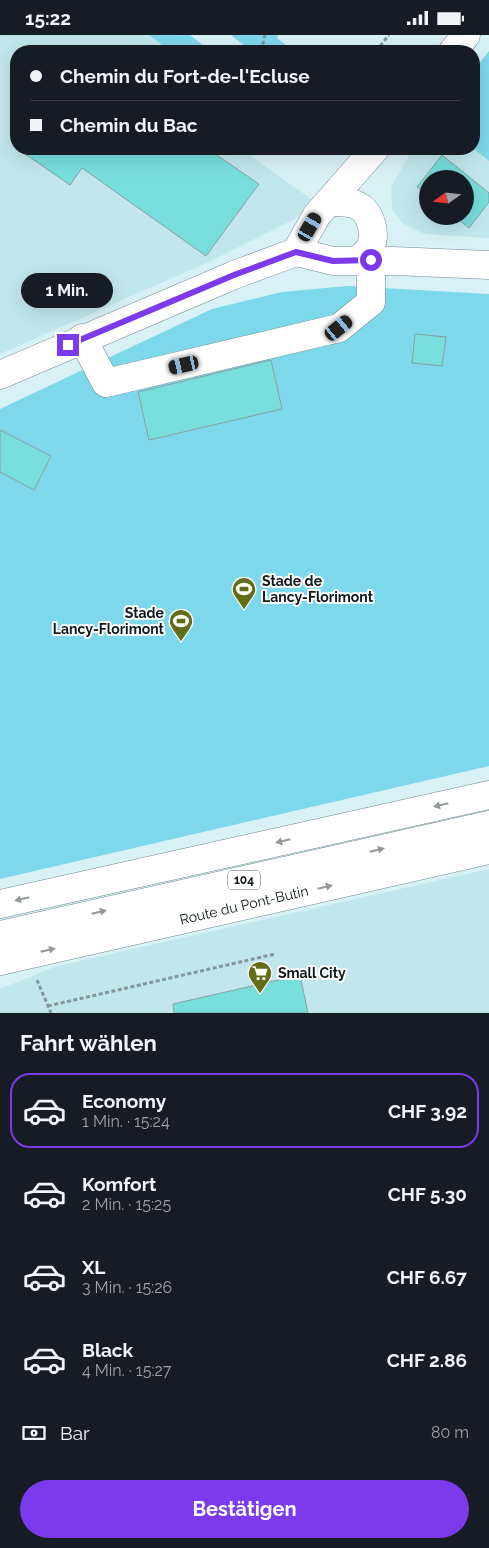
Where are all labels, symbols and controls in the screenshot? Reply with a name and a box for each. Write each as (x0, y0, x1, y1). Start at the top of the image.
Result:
text: 15:22 (25, 7, 71, 29)
text: Chemin du Fort-de-l'Ecluse (60, 65, 310, 87)
text: Chemin du Bac (60, 114, 198, 136)
north arrow (419, 170, 474, 225)
map controls (419, 170, 474, 225)
car (296, 210, 323, 244)
route start (360, 249, 382, 271)
callout: 1 Min. (22, 273, 114, 307)
text: 1 Min. (46, 281, 88, 300)
car (322, 313, 355, 343)
route end (57, 334, 79, 356)
car (167, 354, 200, 376)
place label: Stade de Lancy-Florimont (262, 573, 374, 605)
sports icon: Stade de Lancy-Florimont (231, 576, 257, 610)
place label: Stade Lancy-Florimont (53, 605, 165, 637)
sports icon: Stade Lancy-Florimont (168, 608, 194, 642)
one-way arrow (434, 801, 449, 809)
one-way arrow (275, 837, 290, 845)
one-way arrow (369, 846, 384, 854)
road number: 104 (228, 871, 260, 889)
street label: Route du Pont-Butin (178, 882, 310, 928)
one-way arrow (318, 883, 333, 891)
one-way arrow (14, 895, 29, 903)
one-way arrow (91, 908, 106, 916)
one-way arrow (40, 946, 55, 954)
supermarket icon: Small City (247, 960, 273, 994)
place label: Small City (278, 965, 346, 981)
text: Fahrt wählen (20, 1030, 157, 1056)
icon: car (22, 1088, 67, 1133)
text: Economy (82, 1090, 166, 1112)
text: CHF 3.92 (388, 1100, 467, 1122)
text: 1 Min. · 15:24 (82, 1112, 170, 1131)
icon: car (22, 1171, 67, 1216)
text: Komfort (82, 1173, 156, 1195)
text: CHF 5.30 (388, 1183, 467, 1205)
text: 2 Min. · 15:25 (82, 1195, 171, 1214)
icon: car (22, 1254, 67, 1299)
text: XL (82, 1256, 105, 1278)
text: CHF 6.67 (387, 1266, 467, 1288)
text: 3 Min. · 15:26 (82, 1278, 172, 1297)
icon: car (22, 1337, 67, 1382)
text: Black (82, 1339, 133, 1361)
text: CHF 2.86 (387, 1349, 467, 1371)
text: 4 Min. · 15:27 (82, 1361, 171, 1380)
icon: cash (20, 1419, 48, 1447)
text: Bar (60, 1422, 90, 1444)
text: 80 m (431, 1423, 469, 1442)
button: Bestätigen (20, 1480, 469, 1538)

